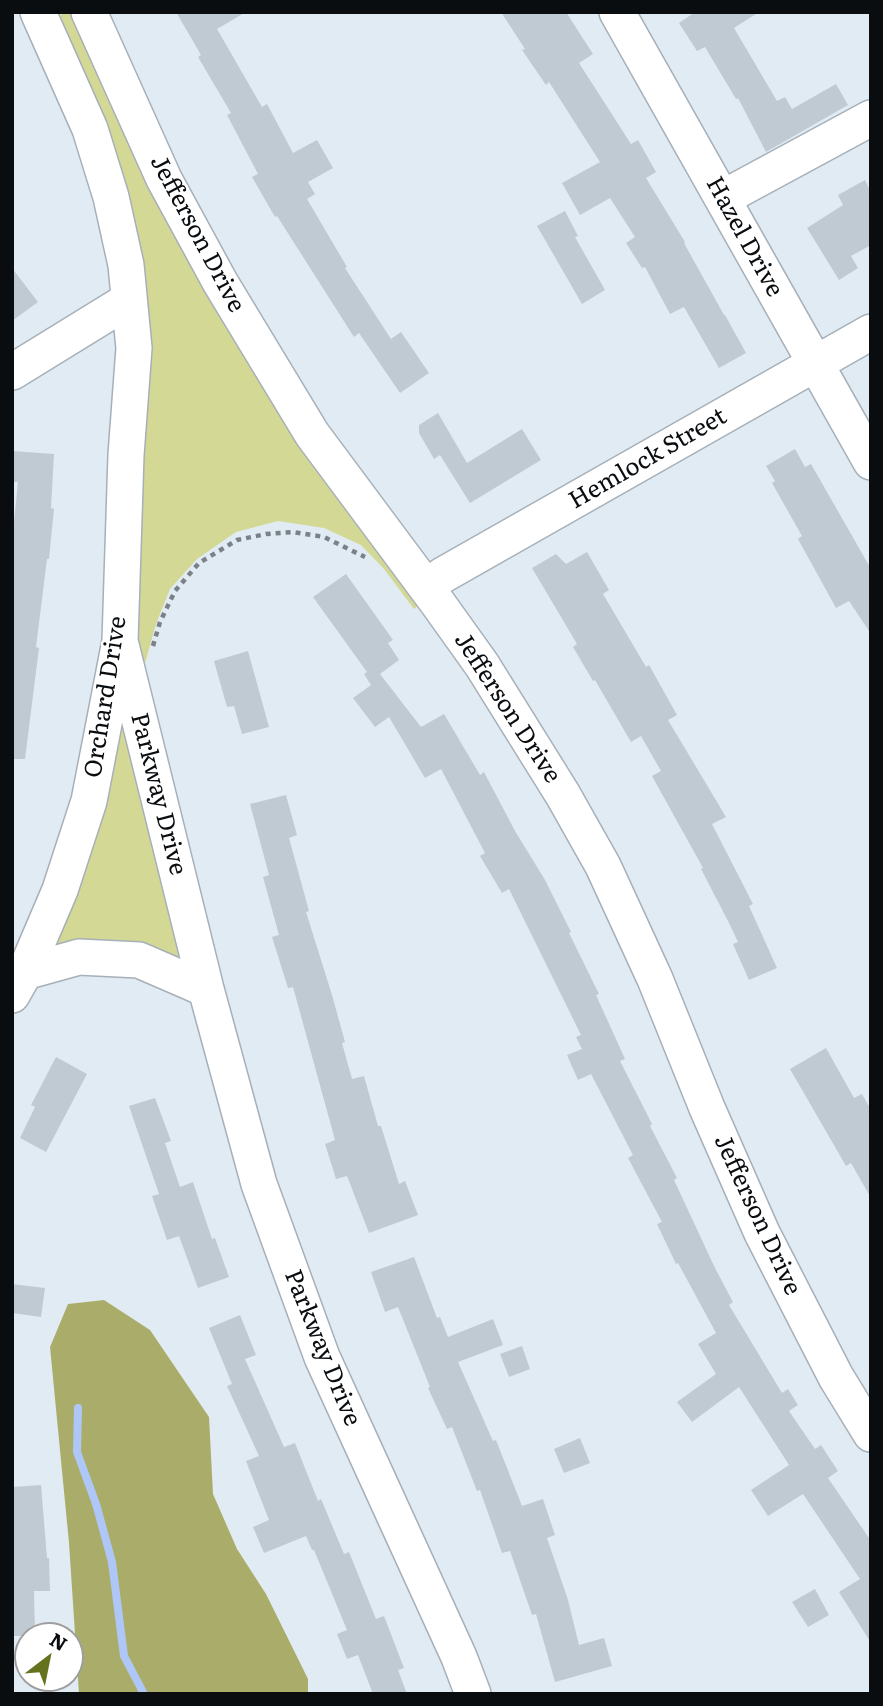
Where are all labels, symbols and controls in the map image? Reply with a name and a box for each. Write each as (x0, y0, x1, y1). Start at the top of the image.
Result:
street label: Jefferson Drive (143, 150, 251, 318)
street label: Hazel Drive (699, 172, 789, 302)
street label: Hemlock Street (564, 402, 732, 516)
street label: Orchard Drive (79, 614, 133, 780)
street label: Jefferson Drive (448, 627, 566, 789)
street label: Parkway Drive (124, 710, 192, 878)
street label: Jefferson Drive (707, 1130, 807, 1300)
street label: Parkway Drive (278, 1266, 366, 1430)
north arrow (14, 1622, 84, 1692)
text: N (45, 1625, 73, 1657)

